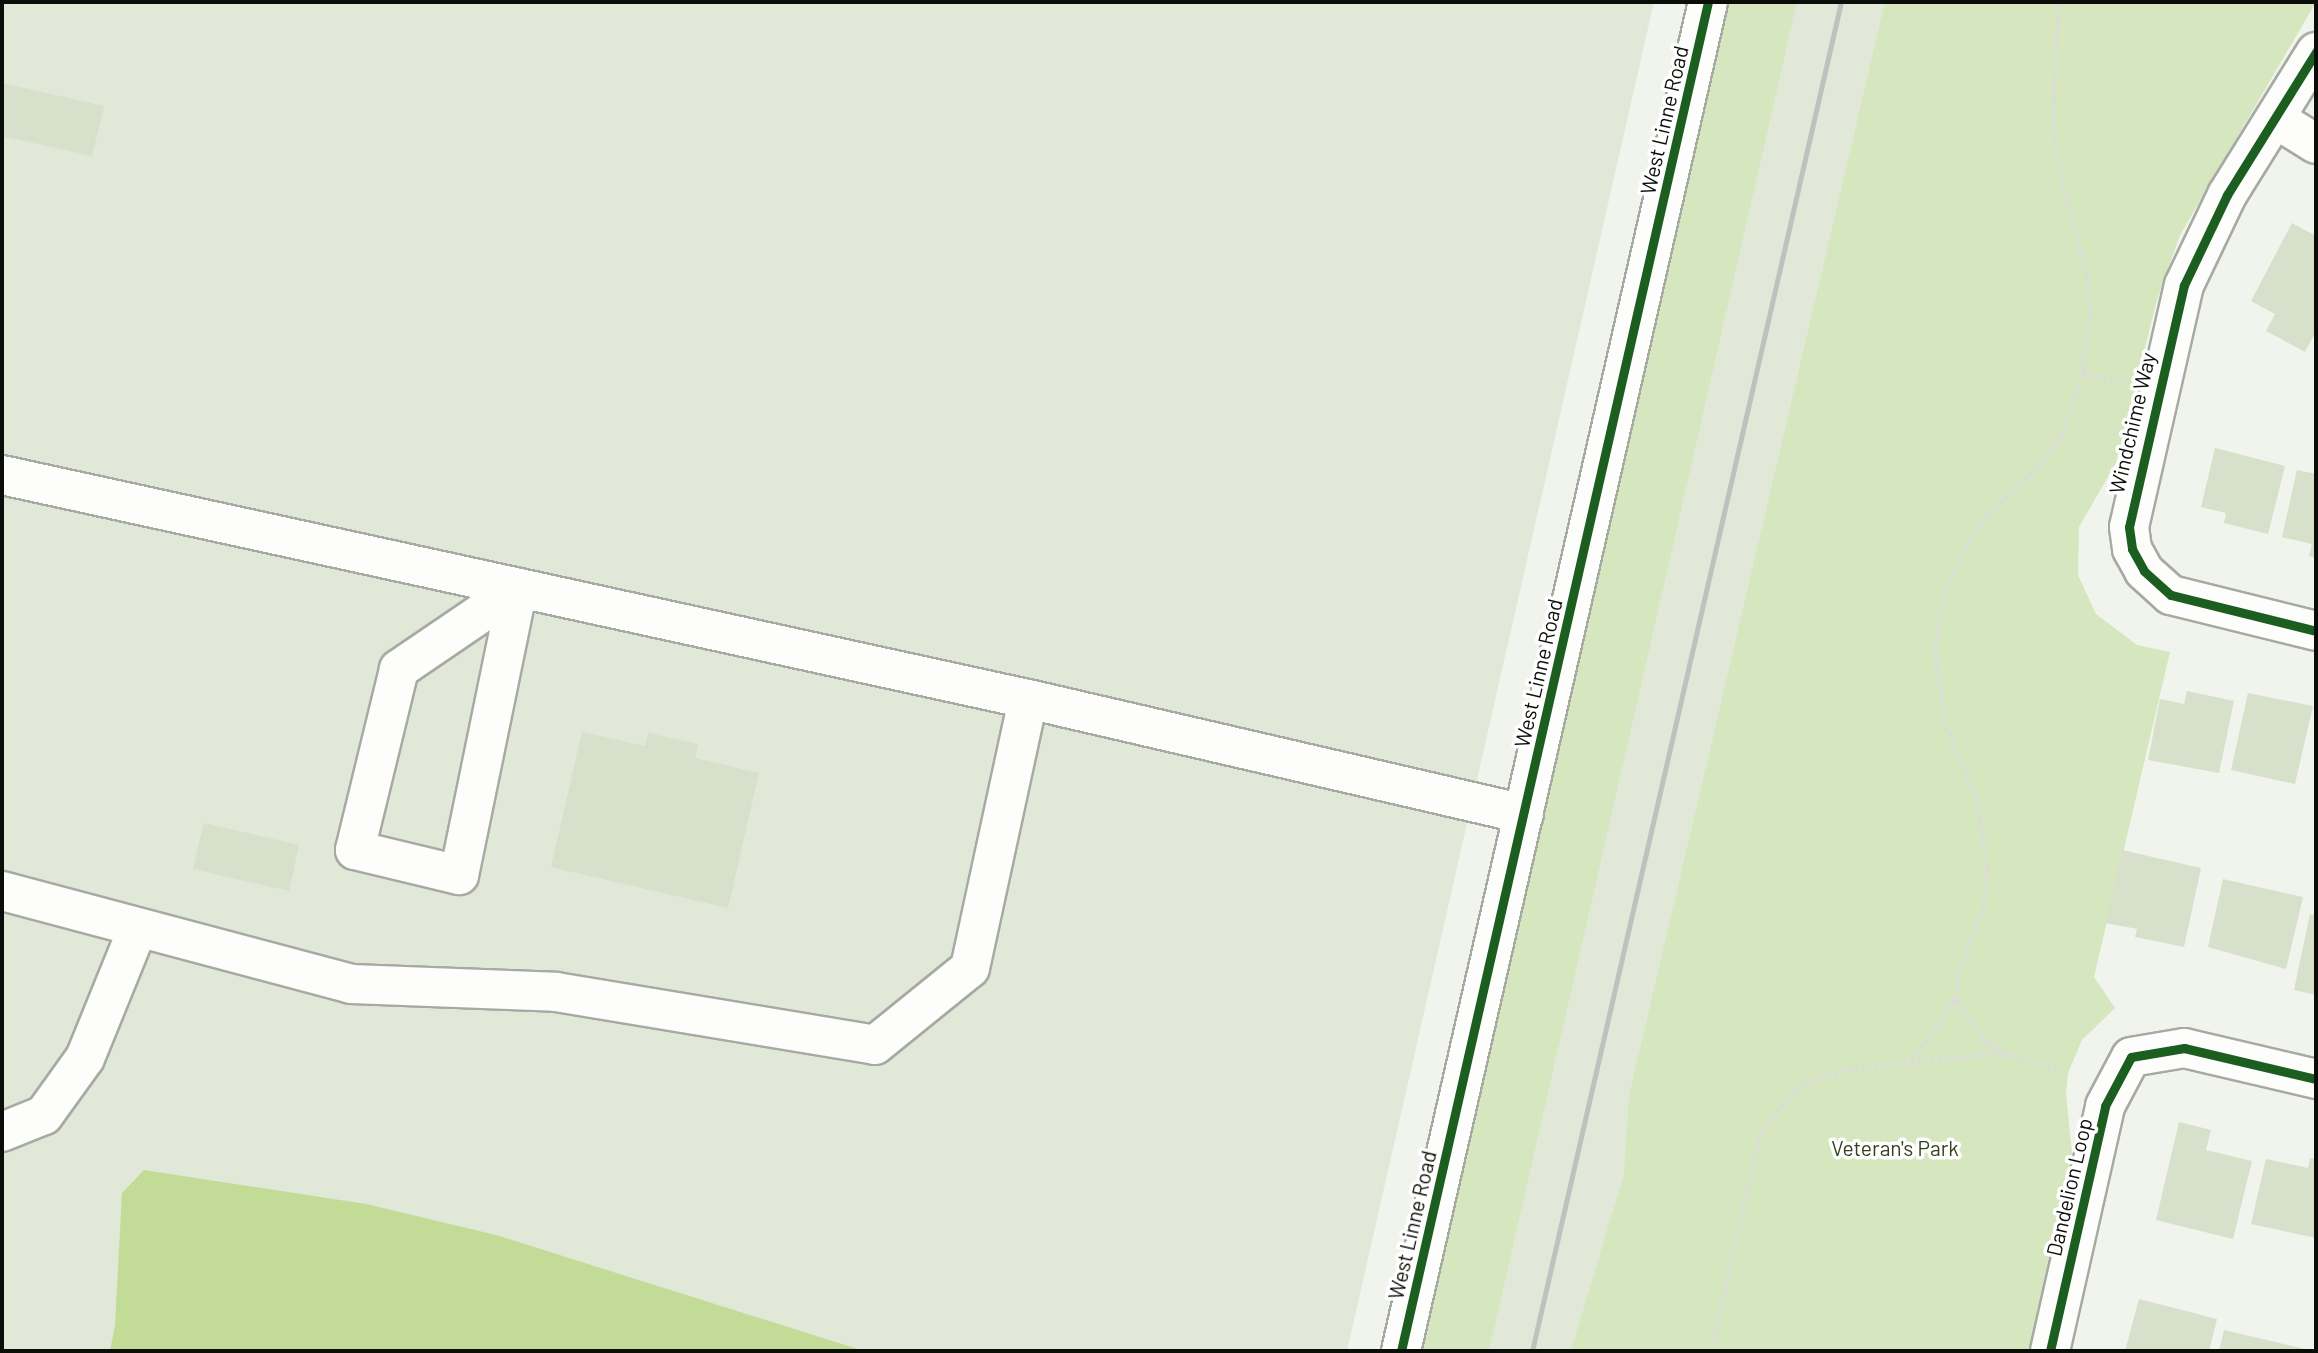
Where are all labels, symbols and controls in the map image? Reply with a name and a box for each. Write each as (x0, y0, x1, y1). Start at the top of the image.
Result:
street label: West Linne Road (1635, 43, 1693, 197)
street label: Windchime Way (2103, 350, 2161, 496)
street label: West Linne Road (1509, 596, 1567, 750)
street label: Dandelion Loop (2041, 1115, 2097, 1259)
park label: Veteran's Park (1831, 1135, 1959, 1161)
street label: West Linne Road (1383, 1148, 1441, 1302)

